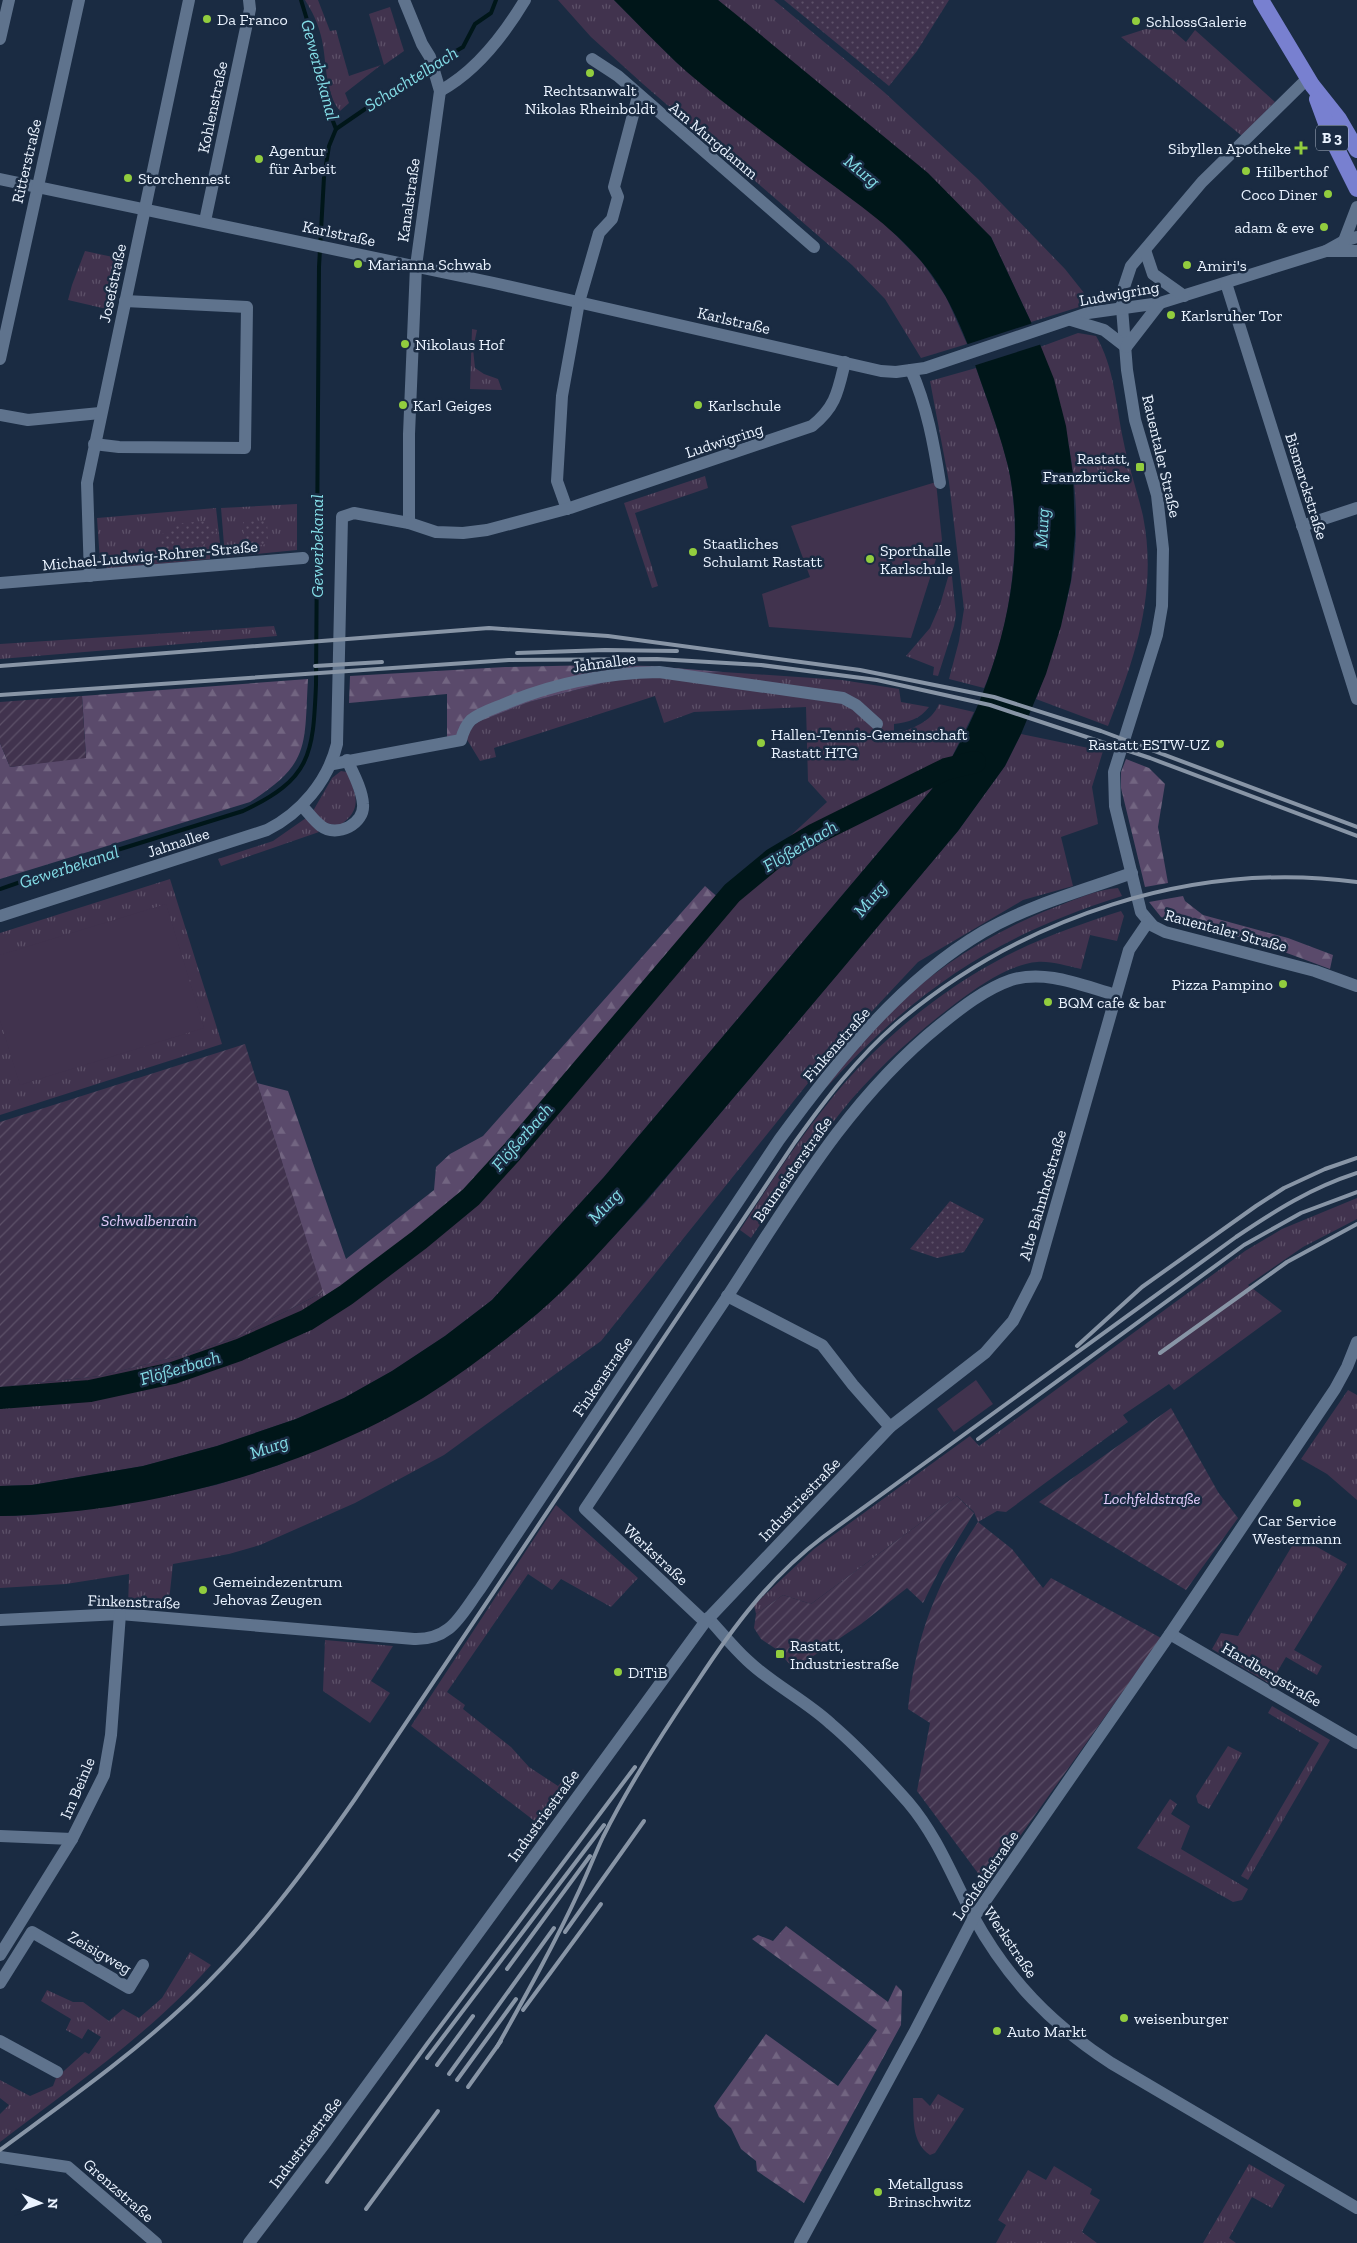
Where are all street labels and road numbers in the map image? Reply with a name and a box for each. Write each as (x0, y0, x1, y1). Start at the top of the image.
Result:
street label: Kohlenstraße (193, 59, 231, 155)
street label: Am Murgdamm (665, 98, 762, 183)
street label: Ritterstraße (8, 117, 45, 205)
road number: B 3 (1316, 126, 1348, 150)
street label: Kanalstraße (393, 157, 424, 243)
street label: Karlstraße (301, 216, 377, 250)
street label: Josefstraße (95, 242, 130, 324)
street label: Ludwigring (1078, 277, 1161, 310)
street label: Karlstraße (696, 303, 772, 338)
street label: Rauentaler Straße (1138, 393, 1185, 519)
street label: Ludwigring (683, 419, 766, 462)
street label: Bismarckstraße (1281, 431, 1332, 542)
street label: Michael-Ludwig-Rohrer-Straße (41, 537, 259, 574)
street label: Jahnallee (571, 649, 637, 676)
street label: Jahnallee (145, 824, 212, 861)
street label: Rauentaler Straße (1163, 905, 1289, 956)
street label: Finkenstraße (799, 1003, 874, 1086)
street label: Baumeisterstraße (749, 1113, 836, 1226)
street label: Alte Bahnhofstraße (1015, 1128, 1070, 1263)
street label: Finkenstraße (569, 1333, 636, 1420)
street label: Industriestraße (755, 1454, 844, 1545)
street label: Werkstraße (619, 1519, 692, 1589)
street label: Finkenstraße (87, 1590, 181, 1613)
street label: Hardbergstraße (1218, 1638, 1325, 1711)
street label: Im Beinle (56, 1754, 99, 1822)
street label: Industriestraße (504, 1766, 583, 1865)
street label: Lochfeldstraße (948, 1827, 1022, 1924)
street label: Werkstraße (980, 1903, 1041, 1982)
street label: Zeisigweg (65, 1927, 135, 1978)
street label: Industriestraße (265, 2093, 346, 2192)
street label: Grenzstraße (80, 2155, 158, 2226)

